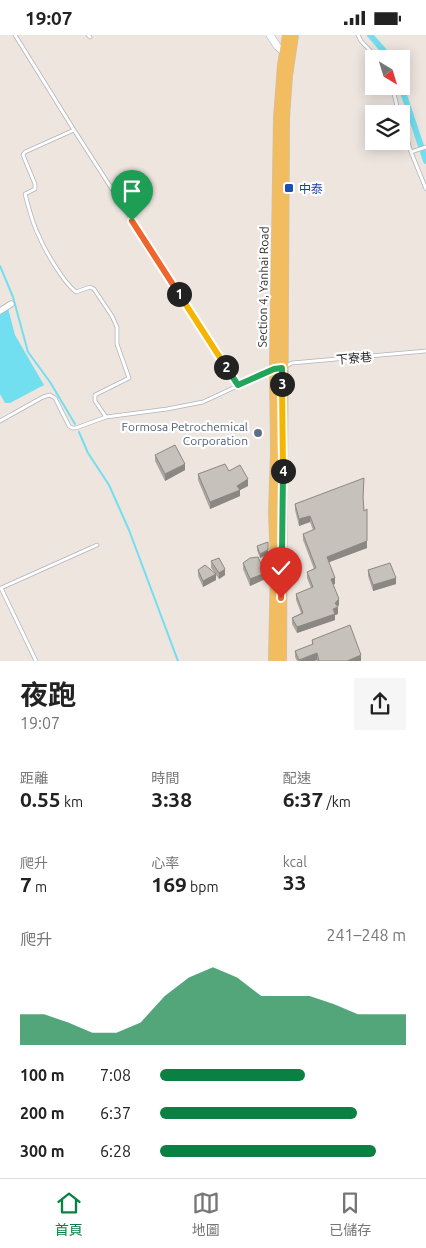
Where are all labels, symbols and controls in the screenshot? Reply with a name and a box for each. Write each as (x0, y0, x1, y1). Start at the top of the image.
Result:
text: 19:07 (25, 7, 73, 29)
north arrow (365, 50, 410, 95)
map controls (365, 50, 410, 150)
button: layers (365, 105, 410, 150)
pin (111, 170, 153, 221)
icon: arrive (118, 177, 146, 205)
marker: 中泰 (283, 182, 295, 194)
place label: 中泰 (299, 182, 323, 195)
street label: Section 4, Yanhai Road (255, 226, 271, 348)
pin: 1 (166, 281, 192, 307)
text: 1 (176, 286, 183, 302)
street label: 下寮巷 (335, 350, 373, 366)
pin: 2 (214, 355, 238, 379)
text: 2 (223, 359, 230, 375)
pin: 3 (270, 371, 294, 397)
text: 3 (279, 376, 286, 392)
place label: Formosa Petrochemical Corporation (122, 420, 248, 447)
marker: Formosa Petrochemical Corporation (252, 427, 264, 439)
pin: 4 (270, 459, 296, 483)
text: 4 (280, 463, 287, 479)
pin (260, 547, 302, 598)
icon: check (267, 554, 295, 582)
button: share (354, 678, 406, 730)
text: 夜跑 (20, 679, 76, 710)
text: 19:07 (20, 714, 60, 732)
text: 距離 (20, 770, 48, 786)
text: 時間 (151, 770, 179, 786)
text: 配速 (283, 770, 311, 786)
text: 0.55 (20, 787, 61, 811)
text: 3:38 (151, 787, 192, 811)
text: 6:37 (283, 787, 323, 811)
text: km (61, 794, 83, 810)
text: /km (323, 794, 351, 810)
text: kcal (283, 854, 307, 870)
text: 爬升 (20, 855, 48, 871)
text: 心率 (151, 855, 179, 871)
text: 33 (283, 870, 306, 894)
text: 7 (20, 872, 32, 896)
text: 169 (151, 872, 187, 896)
text: m (32, 879, 47, 895)
text: bpm (187, 879, 219, 895)
text: 241–248 m (326, 926, 406, 944)
text: 爬升 (20, 930, 52, 948)
text: 100 m (20, 1066, 65, 1084)
text: 7:08 (100, 1066, 131, 1084)
text: 200 m (20, 1104, 65, 1122)
text: 6:37 (100, 1104, 131, 1122)
text: 300 m (20, 1142, 65, 1160)
text: 6:28 (100, 1142, 131, 1160)
tab: 首頁 (55, 1189, 83, 1239)
tab: 地圖 (192, 1189, 220, 1239)
tab: 已儲存 (329, 1189, 371, 1239)

